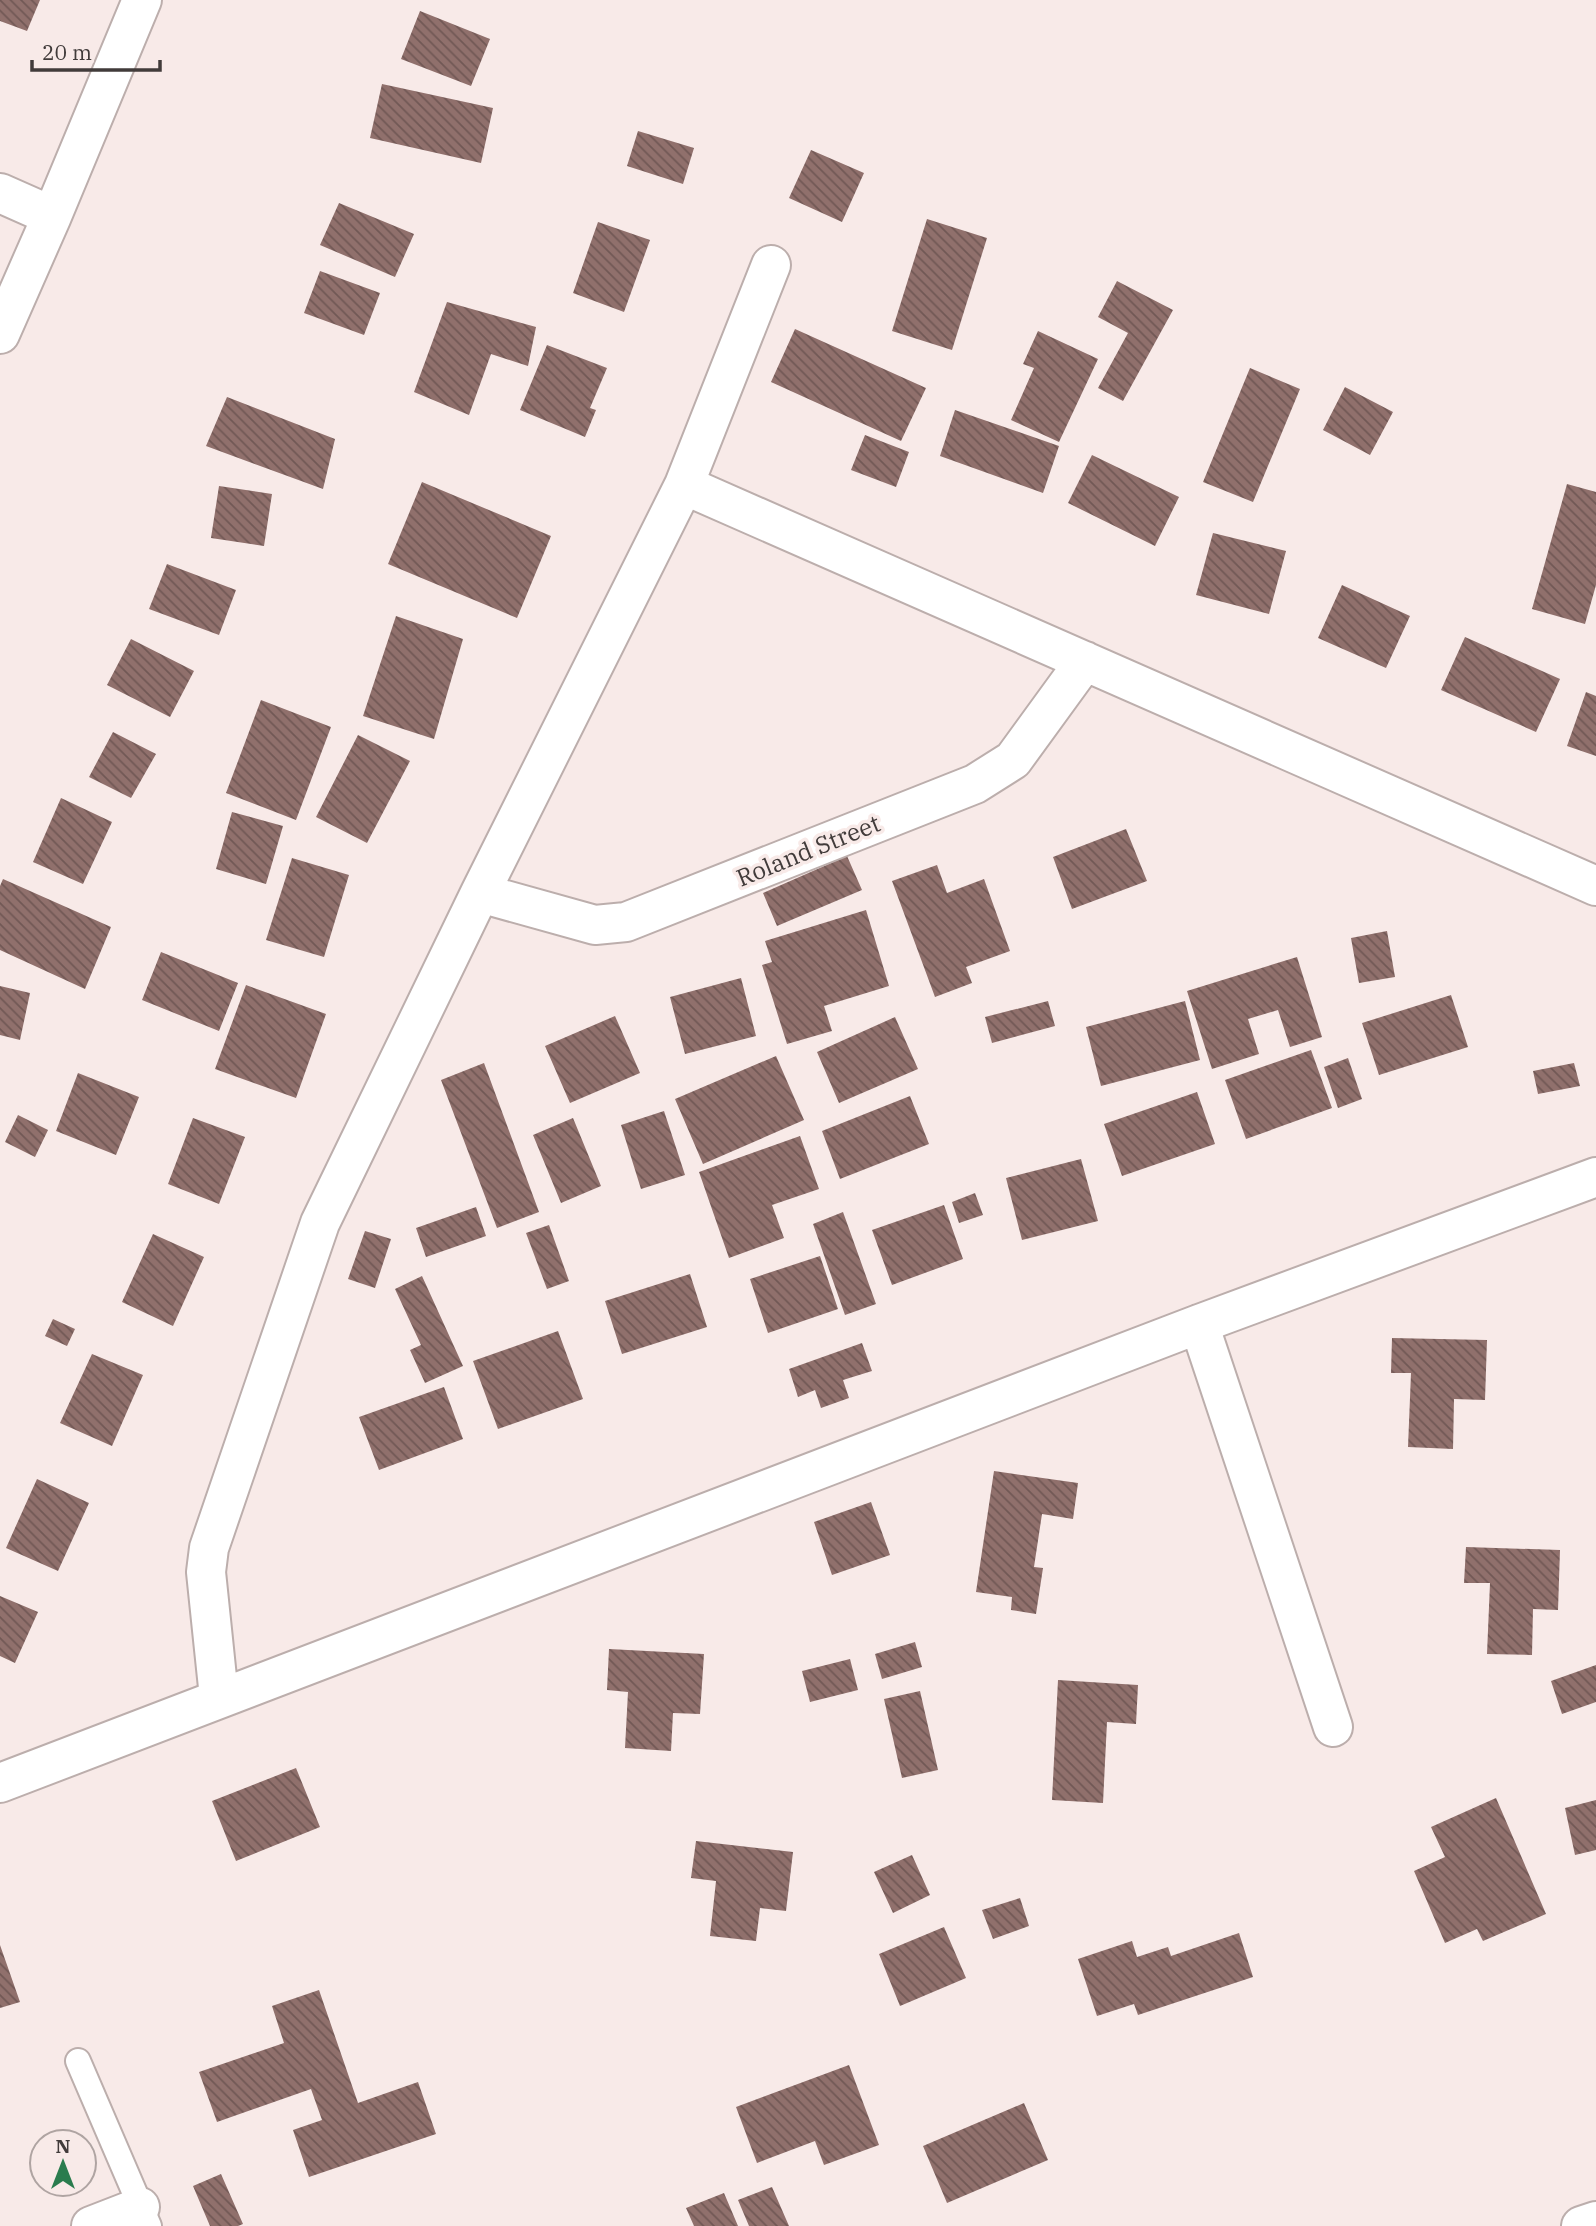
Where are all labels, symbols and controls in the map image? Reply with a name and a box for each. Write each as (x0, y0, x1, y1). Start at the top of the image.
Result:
scale bar (32, 28, 159, 72)
text: 20 m (42, 38, 92, 66)
street label: Roland Street (731, 807, 885, 893)
north arrow (28, 2128, 98, 2198)
text: N (55, 2134, 71, 2158)

